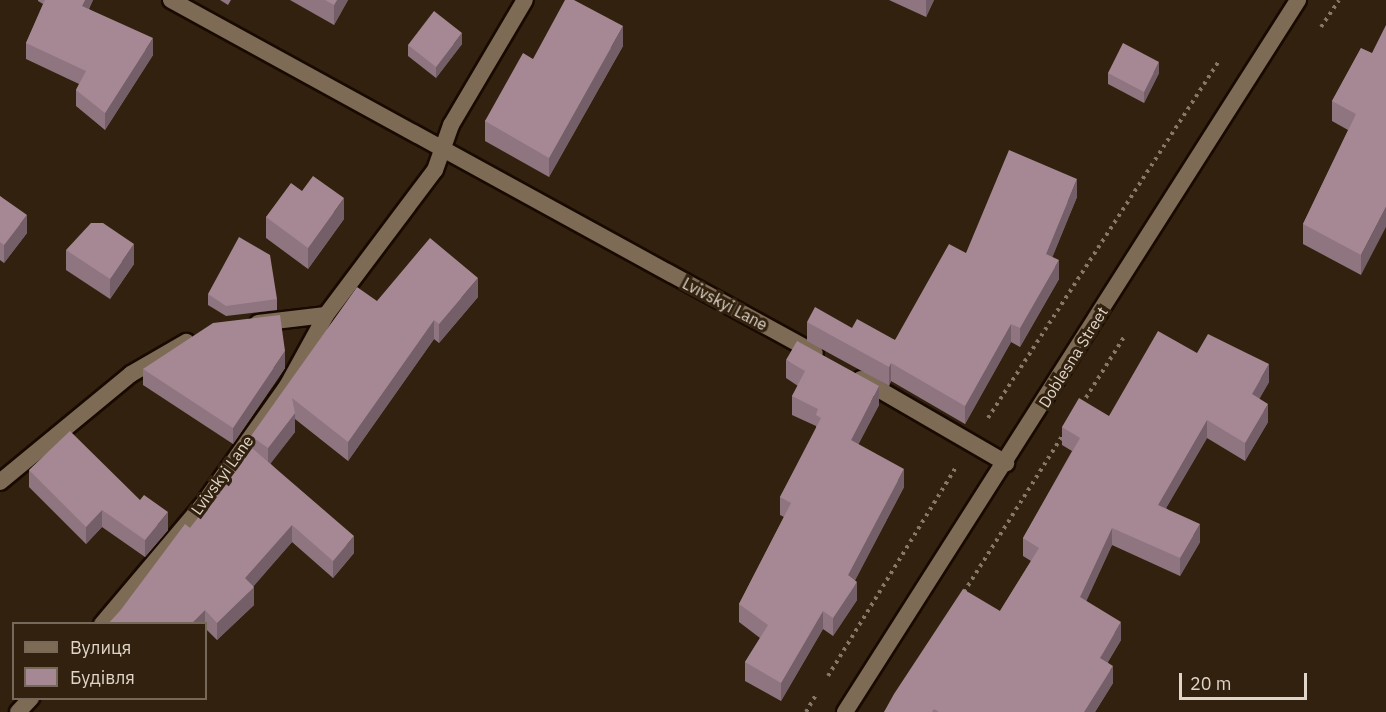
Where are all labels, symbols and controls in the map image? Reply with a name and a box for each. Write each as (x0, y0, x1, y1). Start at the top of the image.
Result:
street label: Lvivskyi Lane (679, 274, 771, 334)
street label: Doblesna Street (1034, 303, 1112, 411)
street label: Lvivskyi Lane (187, 432, 257, 518)
legend (12, 622, 207, 700)
text: Вулиця (70, 636, 131, 659)
scale bar (1182, 661, 1310, 699)
text: Будівля (70, 666, 135, 689)
text: 20 m (1190, 672, 1232, 695)

